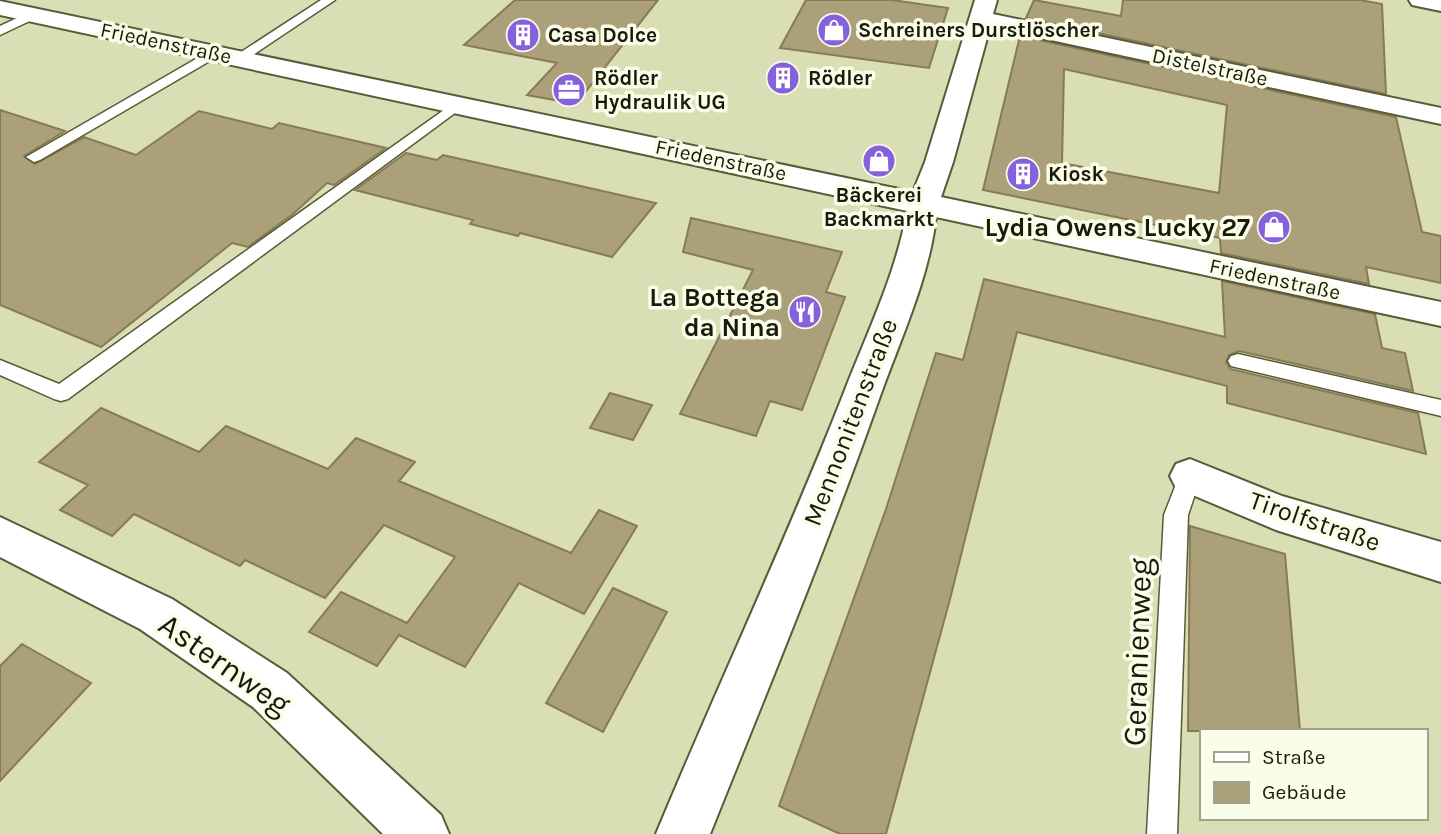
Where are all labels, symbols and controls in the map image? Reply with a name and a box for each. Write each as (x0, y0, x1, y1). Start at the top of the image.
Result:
shop icon: Schreiners Durstlöscher (815, 11, 853, 49)
building icon: Casa Dolce (504, 16, 542, 54)
street label: Friedenstraße (98, 17, 234, 69)
place label: Schreiners Durstlöscher (858, 18, 1100, 42)
place label: Casa Dolce (548, 23, 657, 47)
street label: Distelstraße (1150, 43, 1270, 91)
building icon: Rödler (764, 59, 802, 97)
place label: Rödler Hydraulik UG (594, 66, 726, 114)
place label: Rödler (808, 66, 873, 90)
office icon: Rödler Hydraulik UG (550, 71, 588, 109)
street label: Friedenstraße (653, 134, 789, 186)
shop icon: Bäckerei Backmarkt (860, 142, 898, 180)
building icon: Kiosk (1004, 155, 1042, 193)
place label: Kiosk (1048, 162, 1105, 186)
place label: Bäckerei Backmarkt (824, 183, 934, 231)
shop icon: Lydia Owens Lucky 27 (1255, 208, 1293, 246)
place label: Lydia Owens Lucky 27 (984, 212, 1250, 243)
street label: Friedenstraße (1207, 253, 1343, 305)
place label: La Bottega da Nina (649, 282, 780, 343)
restaurant icon: La Bottega da Nina (786, 293, 824, 331)
street label: Mennonitenstraße (797, 314, 904, 530)
street label: Tirolfstraße (1245, 485, 1384, 558)
street label: Geranienweg (1116, 557, 1159, 747)
street label: Asternweg (152, 606, 298, 723)
legend (1200, 729, 1427, 820)
text: Straße (1262, 745, 1325, 769)
text: Gebäude (1262, 780, 1346, 804)

